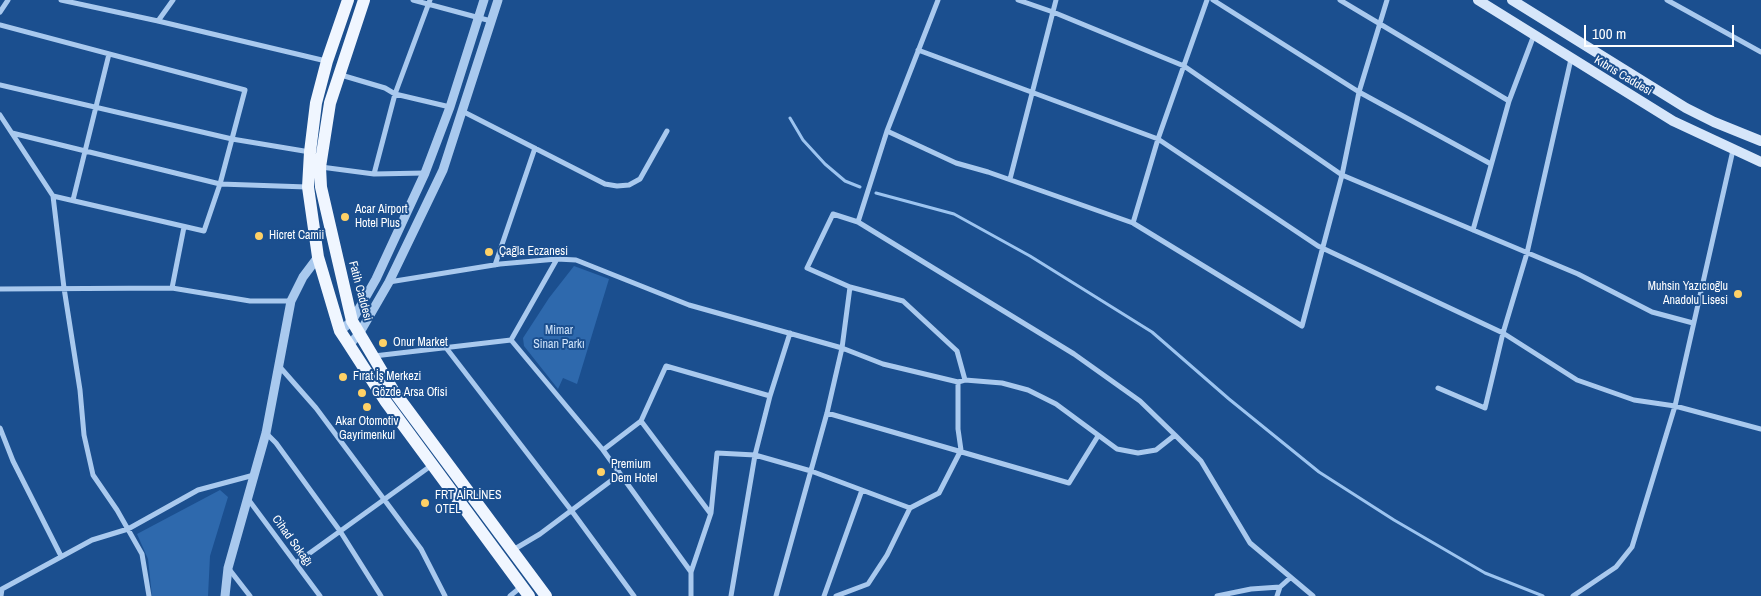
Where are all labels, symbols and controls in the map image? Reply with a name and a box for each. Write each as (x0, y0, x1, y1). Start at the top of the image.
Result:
scale bar (1586, 15, 1736, 47)
text: 100 m (1592, 23, 1626, 44)
street label: Kıbrıs Caddesi (1591, 53, 1655, 99)
place label: Acar Airport Hotel Plus (355, 203, 407, 231)
marker: Acar Airport Hotel Plus (339, 211, 351, 223)
place label: Hicret Camii (269, 229, 324, 243)
marker: Hicret Camii (253, 230, 265, 242)
place label: Çağla Eczanesi (499, 245, 568, 259)
marker: Çağla Eczanesi (483, 246, 495, 258)
street label: Fatih Caddesi (345, 260, 375, 322)
place label: Muhsin Yazıcıoğlu Anadolu Lisesi (1648, 280, 1728, 308)
marker: Muhsin Yazıcıoğlu Anadolu Lisesi (1732, 288, 1744, 300)
park label: Mimar Sinan Parkı (533, 324, 585, 352)
place label: Onur Market (393, 336, 448, 350)
marker: Onur Market (377, 337, 389, 349)
place label: Fırat İş Merkezi (353, 370, 421, 384)
marker: Fırat İş Merkezi (337, 371, 349, 383)
place label: Gözde Arsa Ofisi (372, 386, 447, 400)
marker: Gözde Arsa Ofisi (356, 387, 368, 399)
marker: Akar Otomotiv Gayrimenkul (361, 401, 373, 413)
place label: Akar Otomotiv Gayrimenkul (336, 415, 398, 443)
place label: Premium Dem Hotel (611, 458, 657, 486)
marker: Premium Dem Hotel (595, 466, 607, 478)
place label: FRT AİRLİNES OTEL (435, 489, 502, 517)
marker: FRT AİRLİNES OTEL (419, 497, 431, 509)
street label: Cihad Sokağı (269, 513, 315, 569)

